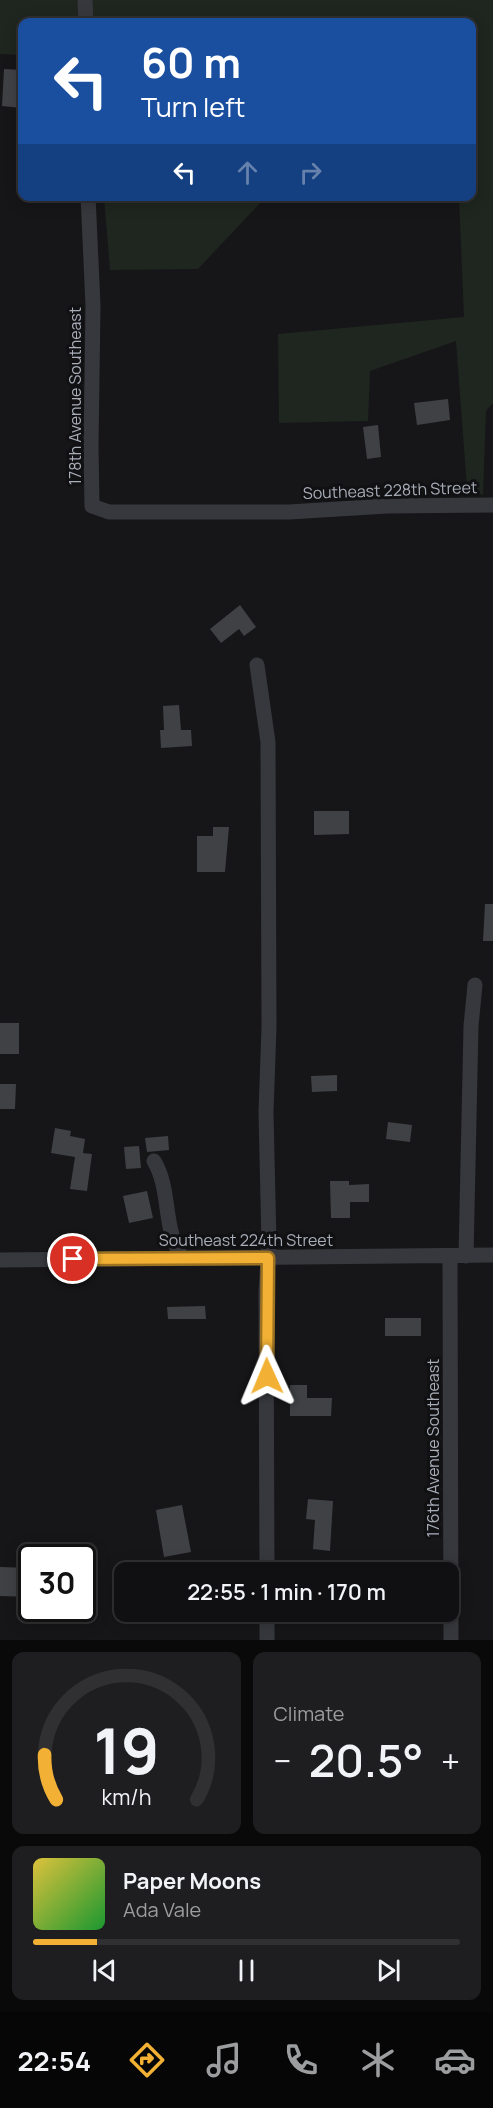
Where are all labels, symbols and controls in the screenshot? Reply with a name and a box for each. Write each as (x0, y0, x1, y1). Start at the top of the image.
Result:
text: 60 m (141, 33, 241, 91)
icon: left (42, 42, 120, 120)
text: Turn left (141, 88, 245, 125)
icon: left (168, 156, 201, 189)
icon: ahead (231, 156, 264, 189)
icon: right (294, 156, 327, 189)
street label: 178th Avenue Southeast (64, 307, 86, 485)
street label: Southeast 228th Street (302, 476, 478, 504)
street label: Southeast 224th Street (159, 1229, 333, 1251)
pin (47, 1233, 98, 1284)
icon: arrive (56, 1242, 89, 1275)
position arrow (235, 1344, 299, 1408)
street label: 176th Avenue Southeast (422, 1359, 444, 1537)
speed limit sign: 30 (18, 1544, 96, 1622)
text: 22:55 · 1 min · 170 m (187, 1577, 386, 1607)
text: Climate (274, 1700, 345, 1727)
text: 19 (93, 1707, 159, 1793)
text: 20.5° (309, 1729, 424, 1791)
text: − (274, 1738, 291, 1783)
text: + (441, 1738, 460, 1783)
text: km/h (101, 1782, 151, 1811)
text: Paper Moons (123, 1866, 261, 1896)
text: Ada Vale (123, 1896, 201, 1923)
icon: previous (88, 1954, 121, 1987)
icon: pause (230, 1954, 263, 1987)
icon: next (372, 1954, 405, 1987)
icon: directions (126, 2039, 168, 2081)
icon: music (203, 2039, 245, 2081)
icon: phone (280, 2039, 322, 2081)
icon: climate (357, 2039, 399, 2081)
icon: car (434, 2039, 476, 2081)
text: 22:54 (17, 2042, 91, 2079)

